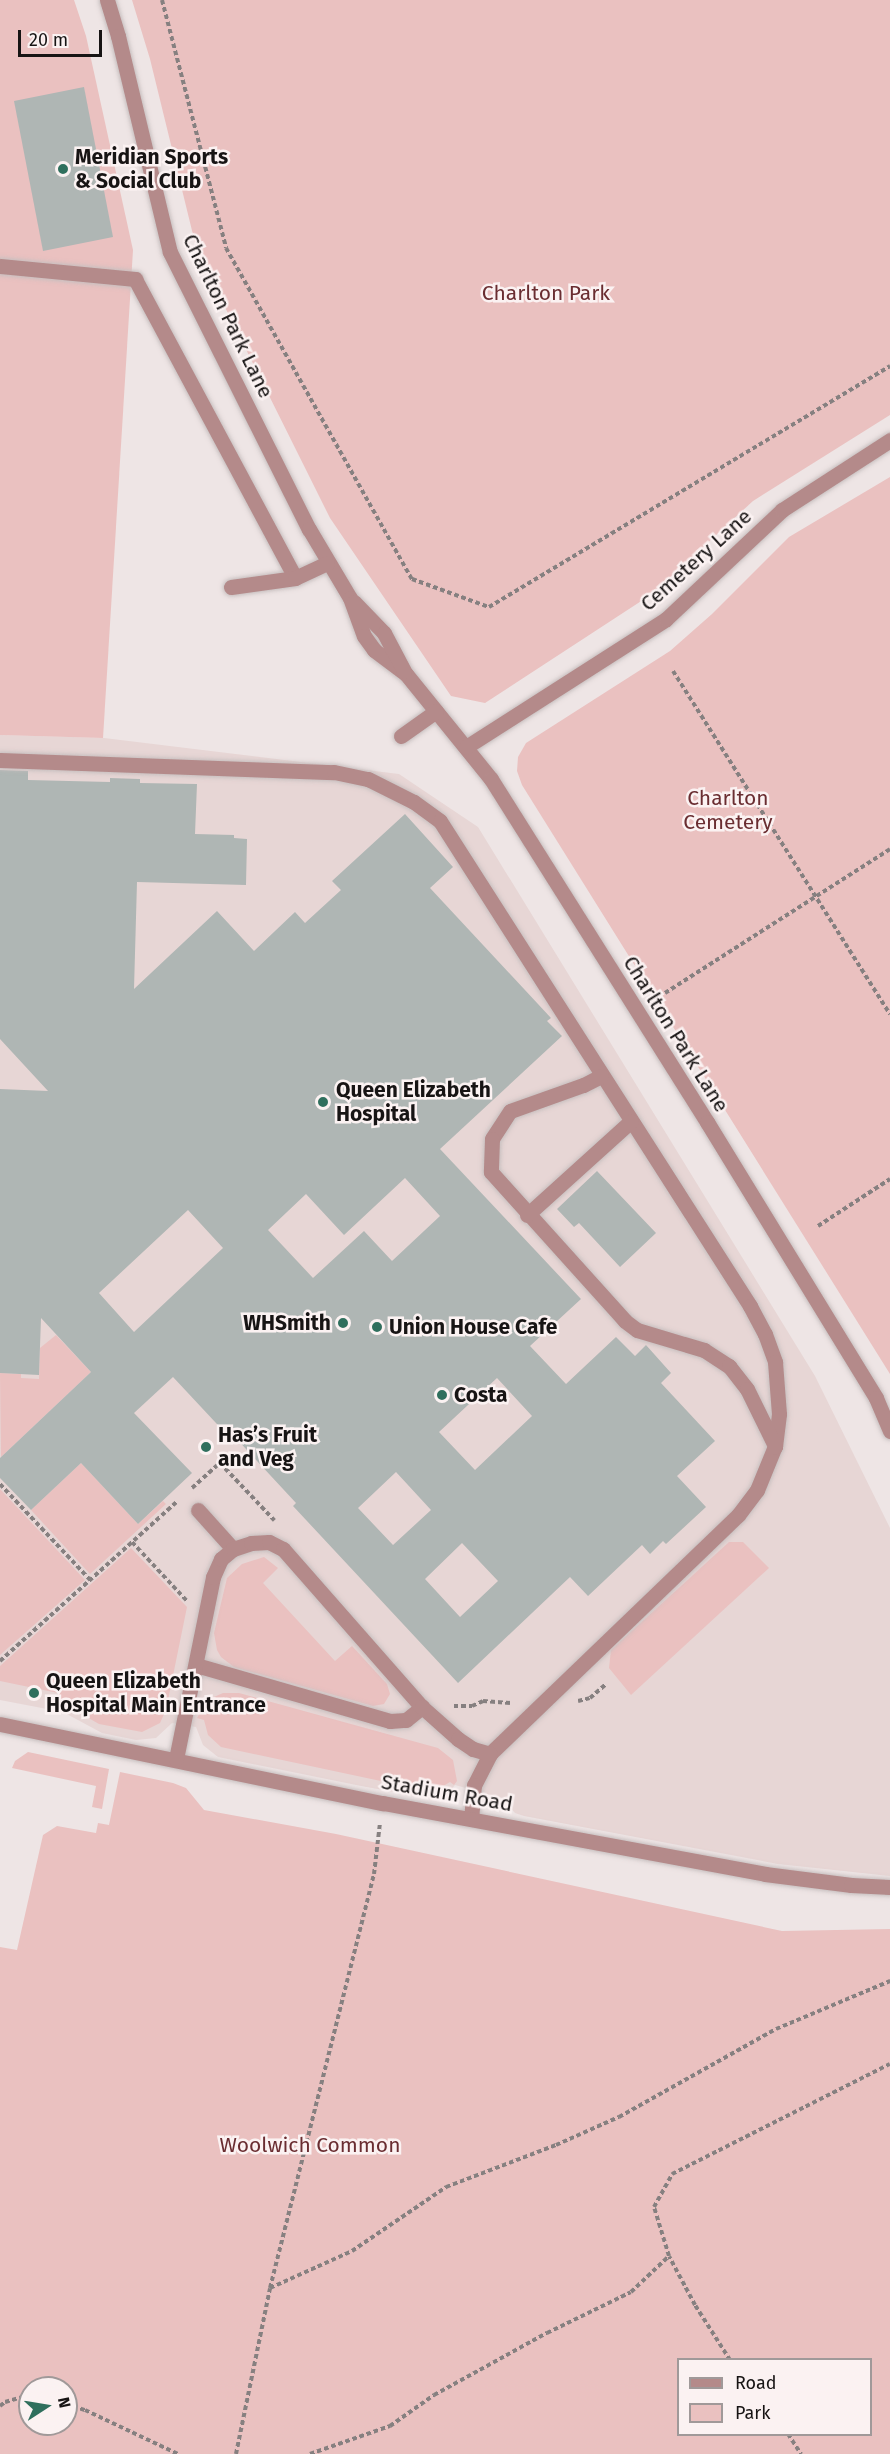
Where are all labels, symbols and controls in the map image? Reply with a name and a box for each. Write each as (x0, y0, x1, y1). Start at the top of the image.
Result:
scale bar (21, 18, 105, 56)
text: 20 m (29, 29, 68, 51)
place label: Meridian Sports & Social Club (75, 144, 228, 194)
marker: Meridian Sports & Social Club (56, 162, 70, 176)
street label: Charlton Park Lane (177, 230, 279, 402)
park label: Charlton Park (482, 280, 610, 306)
street label: Cemetery Lane (635, 504, 757, 616)
park label: Charlton Cemetery (683, 785, 773, 835)
street label: Charlton Park Lane (618, 951, 734, 1117)
place label: Queen Elizabeth Hospital (336, 1077, 491, 1127)
marker: Queen Elizabeth Hospital (314, 1093, 332, 1111)
place label: WHSmith (243, 1310, 331, 1336)
place label: Union House Cafe (389, 1314, 557, 1340)
marker: WHSmith (336, 1316, 350, 1330)
marker: Union House Cafe (370, 1320, 384, 1334)
place label: Costa (454, 1382, 507, 1408)
marker: Costa (435, 1388, 449, 1402)
place label: Has’s Fruit and Veg (218, 1422, 317, 1472)
marker: Has’s Fruit and Veg (199, 1440, 213, 1454)
place label: Queen Elizabeth Hospital Main Entrance (46, 1668, 266, 1718)
marker: Queen Elizabeth Hospital Main Entrance (27, 1686, 41, 1700)
street label: Stadium Road (379, 1769, 515, 1817)
park label: Woolwich Common (220, 2132, 400, 2158)
legend (677, 2358, 872, 2436)
text: Road (735, 2372, 777, 2394)
north arrow (18, 2376, 78, 2436)
text: N (54, 2395, 75, 2410)
text: Park (735, 2402, 770, 2424)

